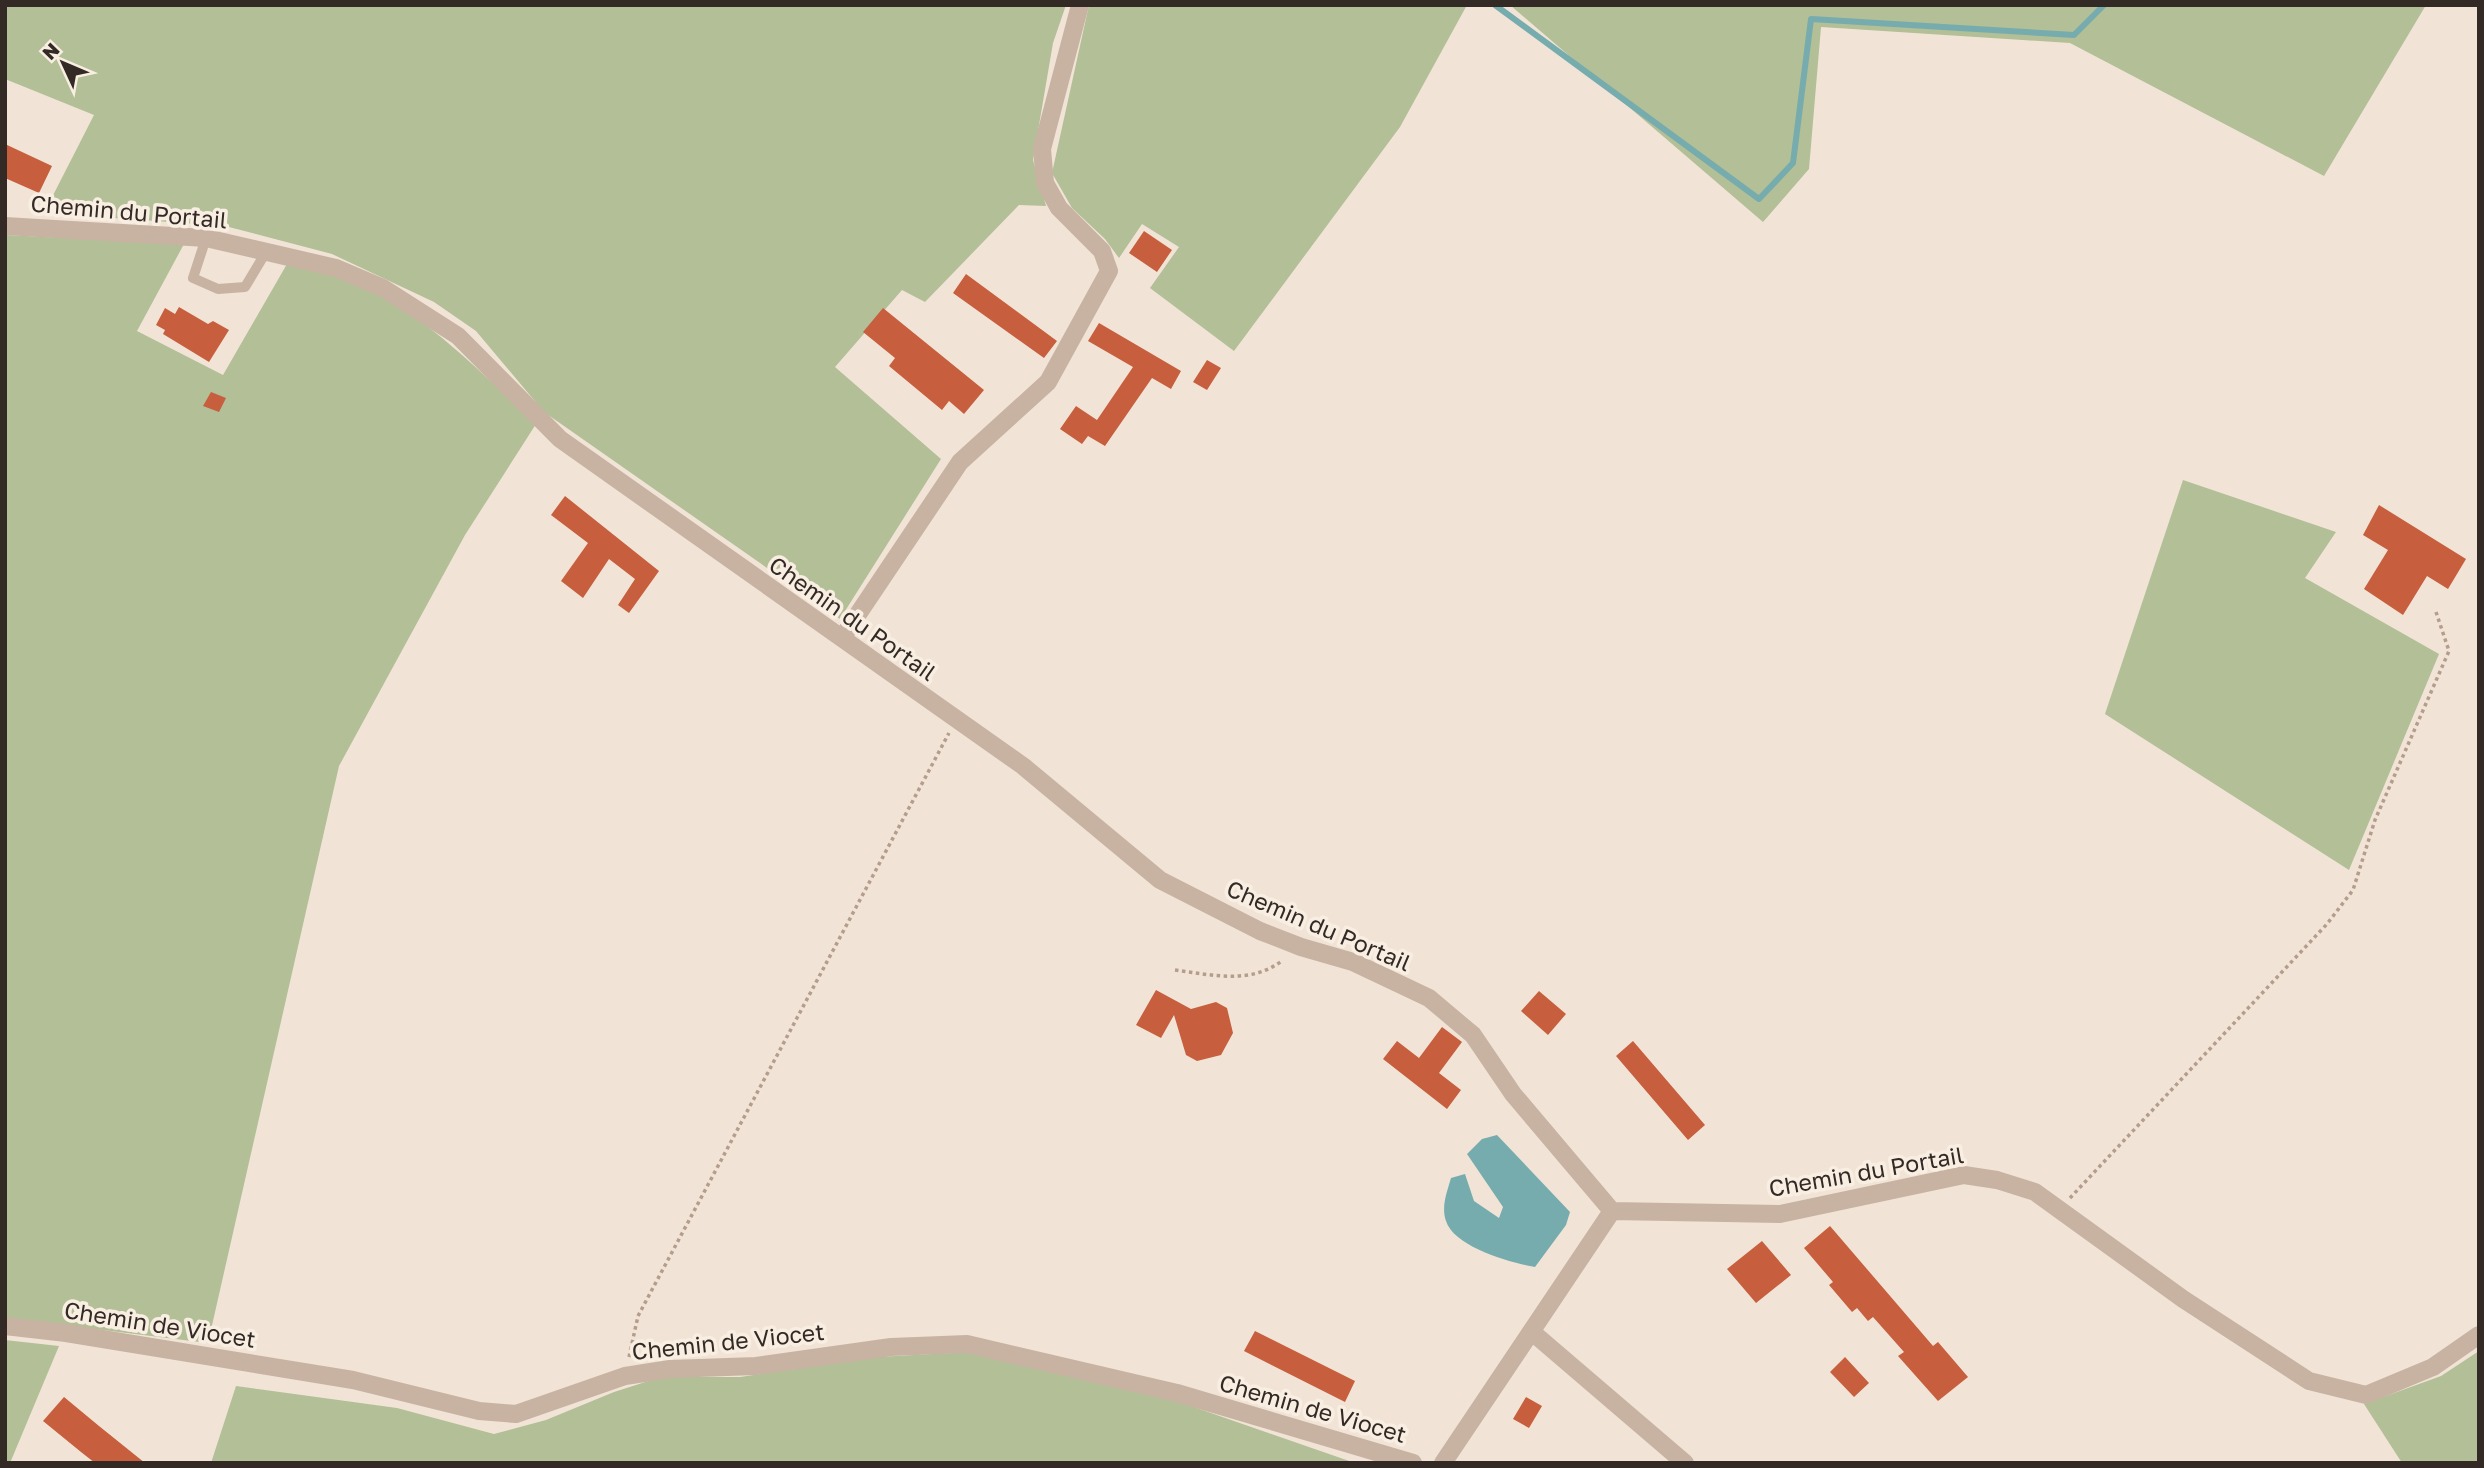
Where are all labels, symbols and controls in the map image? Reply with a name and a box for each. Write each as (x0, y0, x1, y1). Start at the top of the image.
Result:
north arrow (28, 28, 98, 98)
text: N (37, 38, 64, 64)
street label: Chemin du Portail (30, 188, 228, 234)
street label: Chemin du Portail (764, 550, 942, 686)
street label: Chemin du Portail (1223, 874, 1415, 976)
street label: Chemin du Portail (1766, 1140, 1966, 1202)
street label: Chemin de Viocet (62, 1295, 258, 1353)
street label: Chemin de Viocet (630, 1317, 826, 1365)
street label: Chemin de Viocet (1216, 1368, 1410, 1448)

